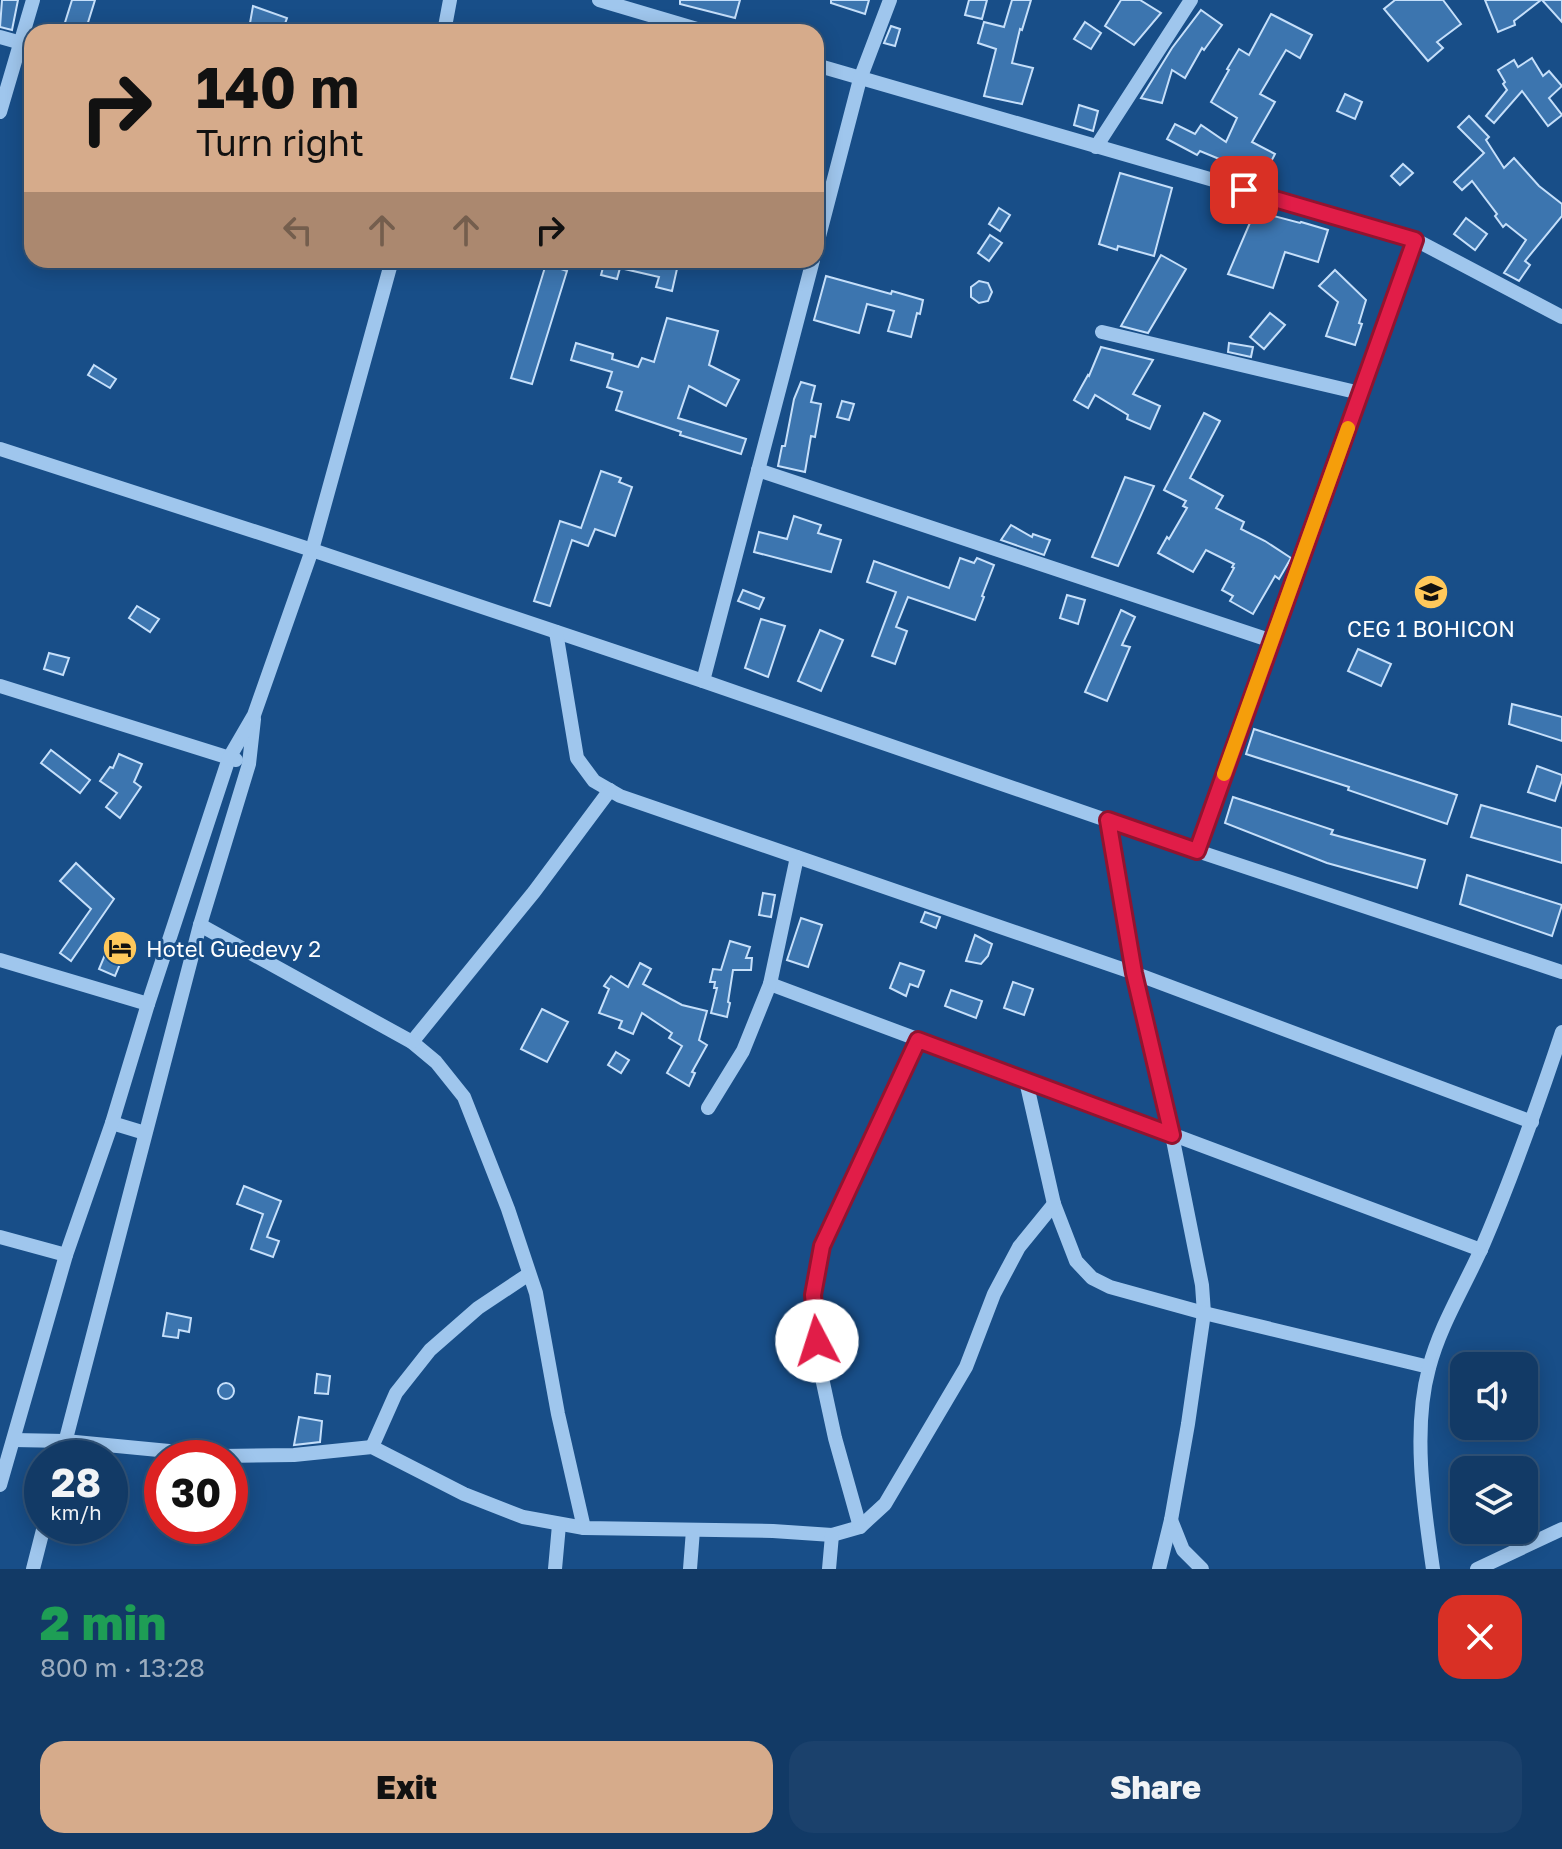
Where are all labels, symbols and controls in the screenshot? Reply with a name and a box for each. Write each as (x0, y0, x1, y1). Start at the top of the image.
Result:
text: 140 m (196, 53, 359, 120)
icon: right (64, 56, 168, 160)
text: Turn right (196, 121, 364, 164)
pin (1210, 156, 1278, 224)
icon: arrive (1222, 168, 1266, 212)
icon: left (276, 208, 320, 252)
icon: ahead (360, 208, 404, 252)
icon: ahead (444, 208, 488, 252)
icon: right (528, 208, 572, 252)
school or university icon: CEG 1 BOHICON (1412, 573, 1450, 611)
place label: CEG 1 BOHICON (1347, 615, 1515, 642)
hotel icon: Hotel Guedevy 2 (101, 929, 139, 967)
place label: Hotel Guedevy 2 (146, 935, 321, 962)
position arrow (775, 1299, 859, 1383)
map controls (1450, 1352, 1538, 1544)
button: sound (1450, 1352, 1538, 1440)
speed limit sign: 30 (144, 1440, 248, 1544)
button: layers (1450, 1456, 1538, 1544)
text: 28 (51, 1458, 101, 1506)
text: km/h (51, 1500, 101, 1524)
text: 2 min (40, 1593, 166, 1651)
button: close (1438, 1595, 1522, 1679)
text: 800 m · 13:28 (40, 1652, 205, 1683)
button: Exit (40, 1741, 773, 1833)
button: Share (789, 1741, 1522, 1833)

